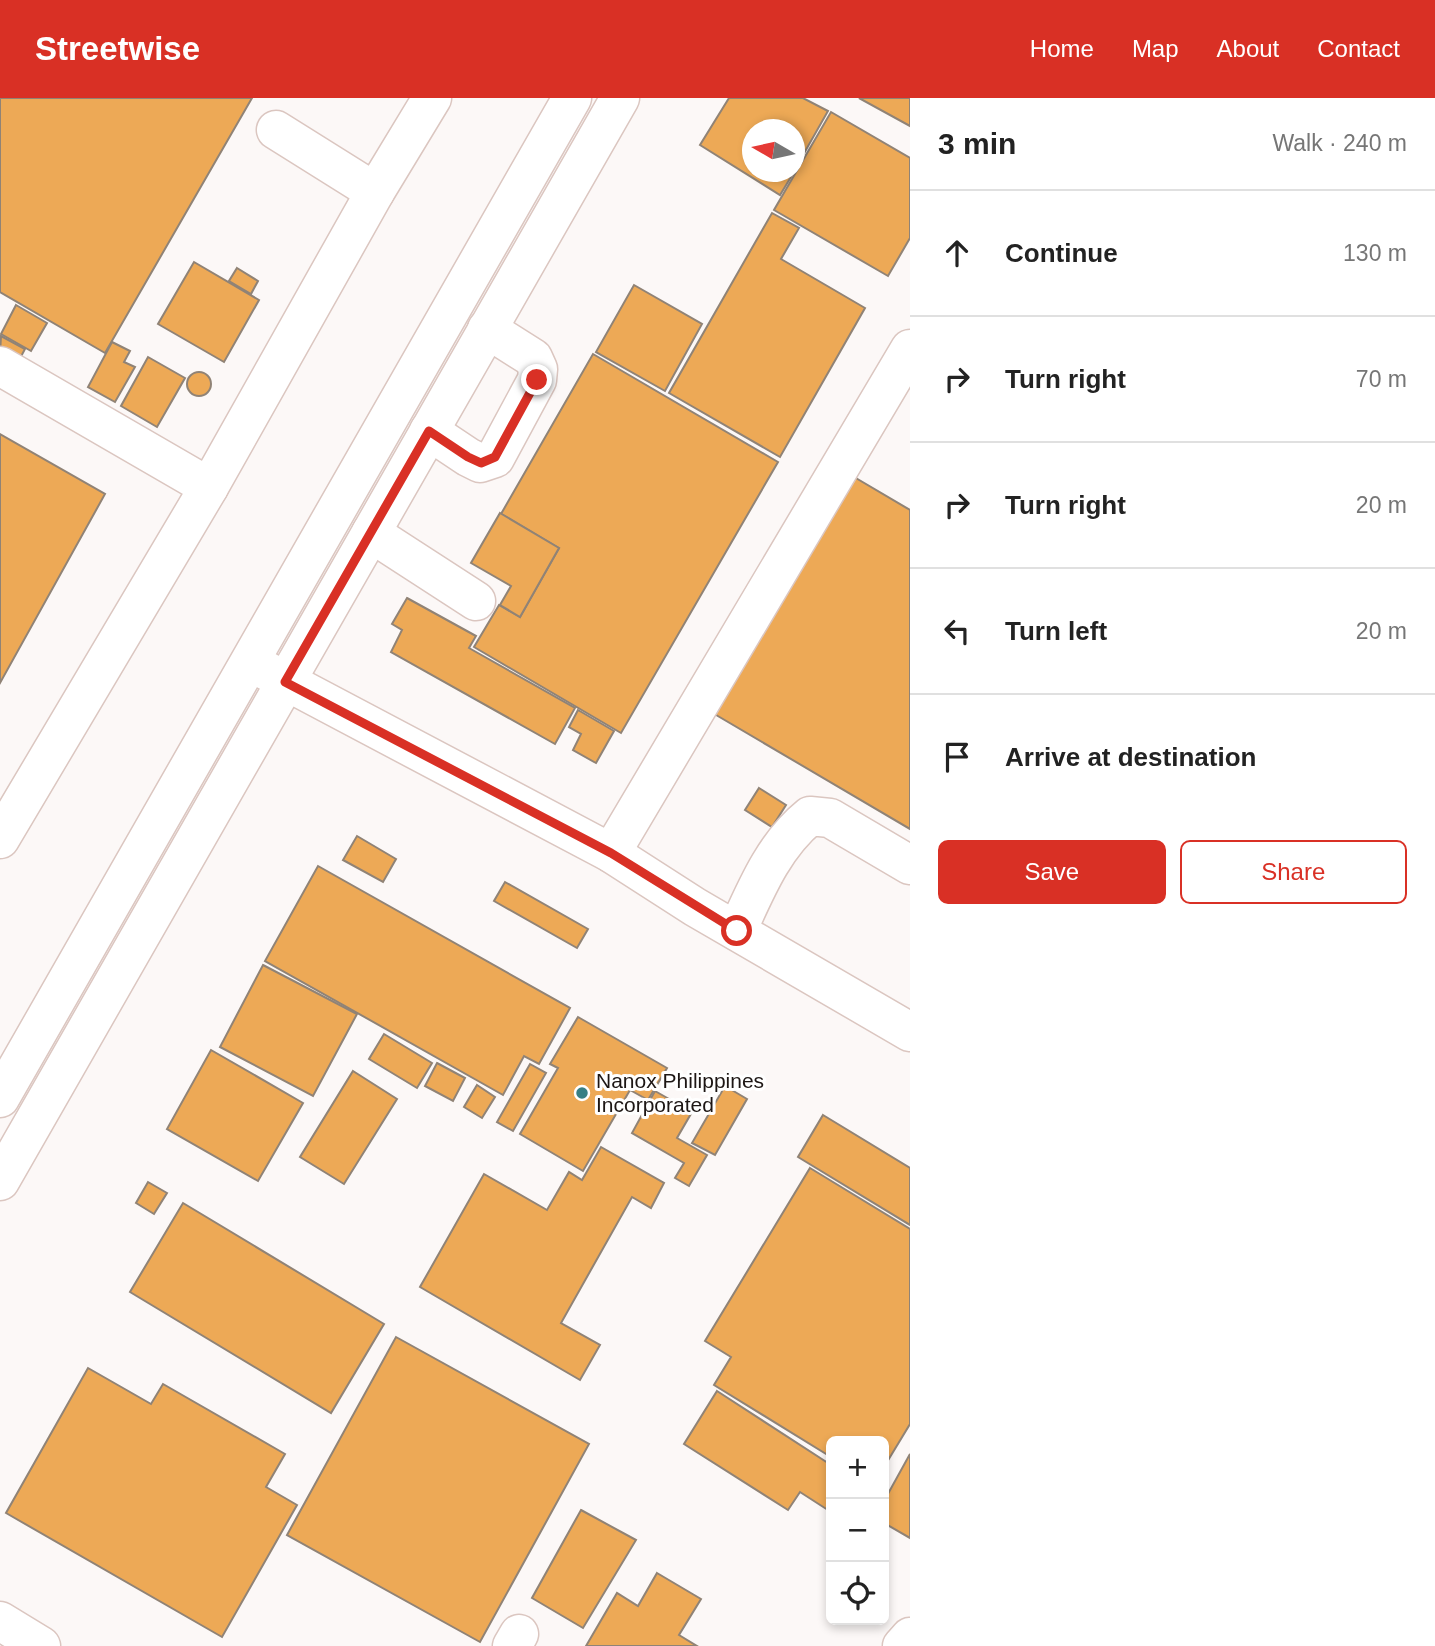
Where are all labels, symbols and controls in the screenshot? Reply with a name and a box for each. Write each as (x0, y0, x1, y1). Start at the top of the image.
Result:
text: Streetwise (35, 30, 200, 67)
text: Home (1030, 35, 1094, 62)
text: Map (1132, 35, 1179, 62)
text: About (1217, 35, 1279, 62)
text: Contact (1317, 35, 1400, 62)
north arrow (742, 119, 805, 182)
text: 3 min (938, 127, 1016, 160)
text: Walk · 240 m (1272, 130, 1407, 156)
icon: ahead (938, 234, 976, 272)
text: Continue (1005, 238, 1118, 268)
text: 130 m (1343, 240, 1407, 266)
icon: right (938, 360, 976, 398)
route end (521, 364, 552, 395)
text: Turn right (1005, 364, 1126, 394)
text: 70 m (1356, 366, 1407, 392)
icon: right (938, 486, 976, 524)
text: Turn right (1005, 490, 1126, 520)
text: 20 m (1356, 492, 1407, 518)
icon: left (938, 612, 976, 650)
text: Turn left (1005, 616, 1107, 646)
text: 20 m (1356, 618, 1407, 644)
icon: arrive (938, 738, 976, 776)
text: Arrive at destination (1005, 742, 1256, 772)
button: Save (938, 840, 1166, 904)
button: Share (1180, 840, 1407, 904)
route start (721, 915, 752, 946)
place label: Nanox Philippines Incorporated (596, 1069, 764, 1116)
marker: Nanox Philippines Incorporated (574, 1085, 590, 1101)
map controls (826, 1436, 889, 1625)
button: + (826, 1436, 889, 1499)
button: − (826, 1499, 889, 1562)
button: locate (826, 1562, 889, 1625)

